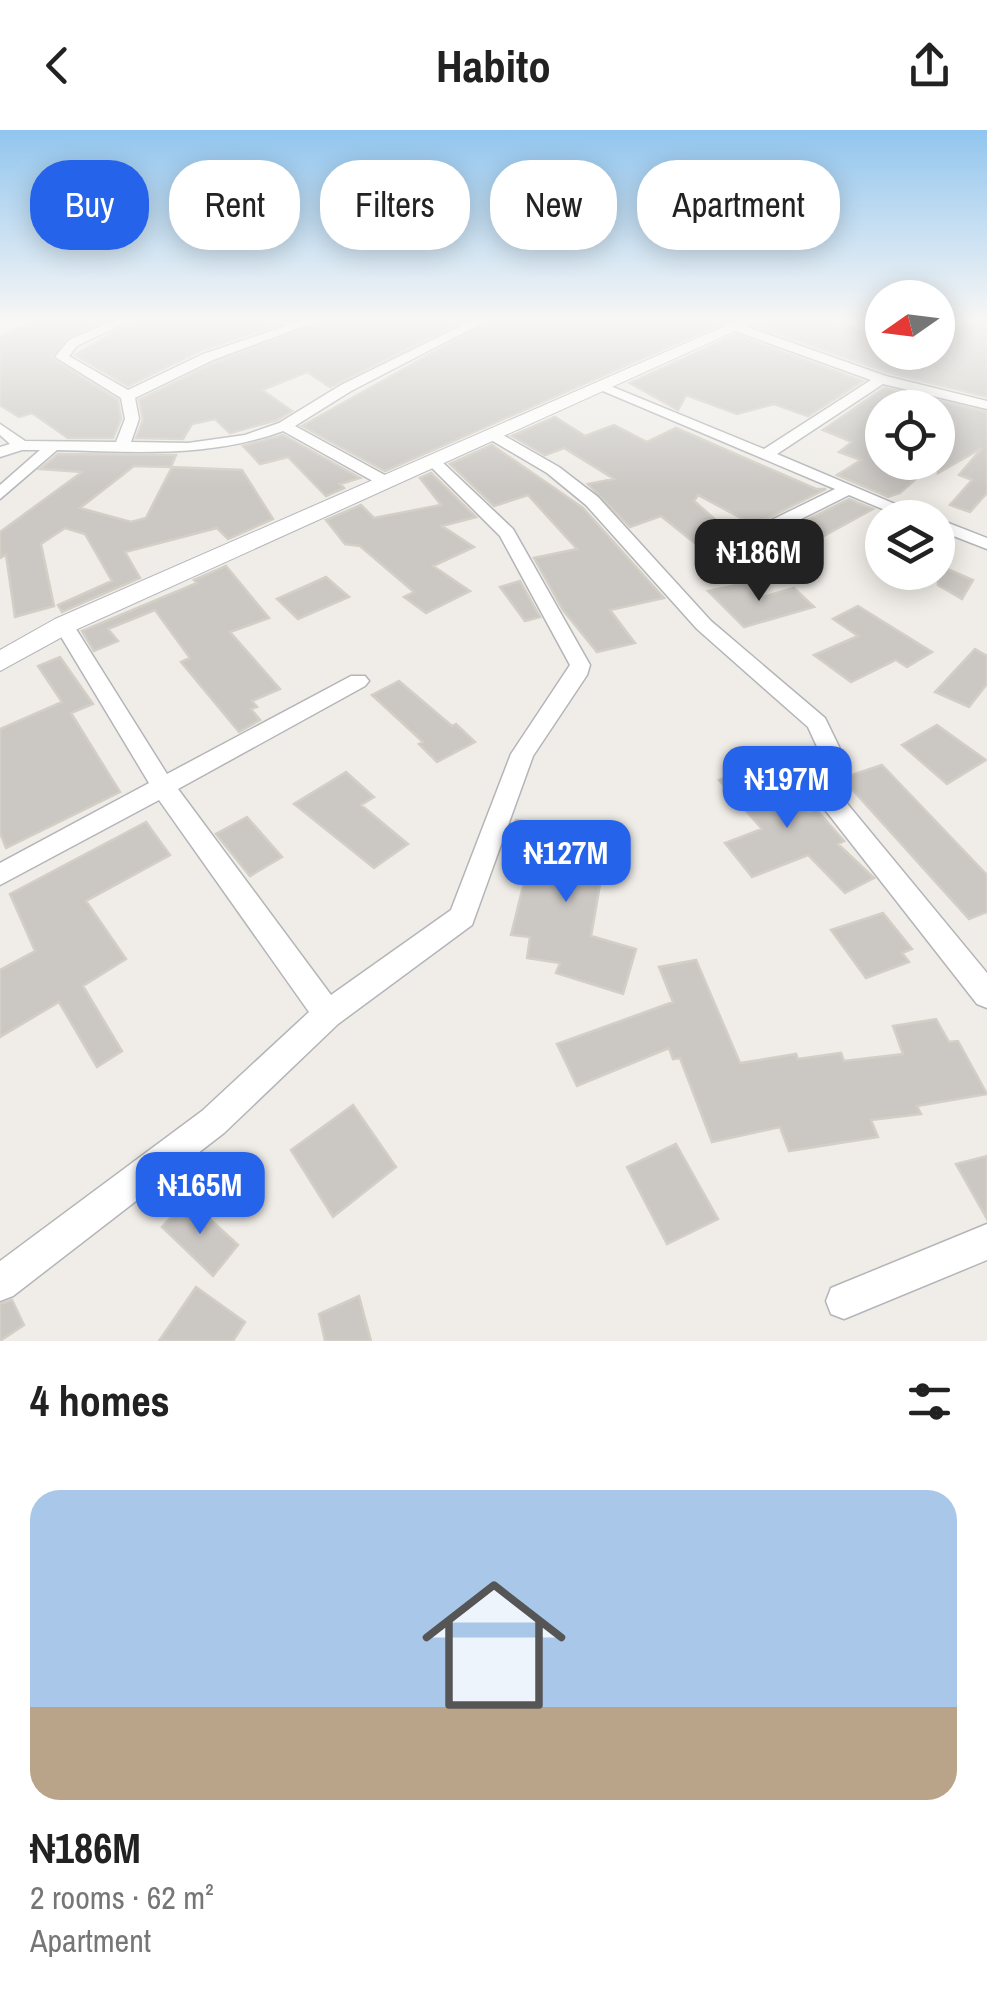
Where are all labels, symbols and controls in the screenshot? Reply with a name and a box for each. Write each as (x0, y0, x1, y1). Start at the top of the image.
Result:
text: Habito (436, 35, 551, 96)
icon: back (30, 38, 85, 93)
icon: share (902, 38, 957, 93)
chip: Buy (30, 160, 149, 250)
chip: Rent (169, 160, 300, 250)
chip: Filters (320, 160, 470, 250)
chip: New (490, 160, 617, 250)
chip: Apartment (637, 160, 840, 250)
north arrow (865, 280, 955, 370)
map controls (865, 280, 955, 590)
button: locate (865, 390, 955, 480)
button: layers (865, 500, 955, 590)
pin: ₦186M (689, 519, 829, 604)
text: ₦186M (717, 530, 801, 573)
pin: ₦197M (717, 746, 857, 831)
text: ₦197M (745, 757, 829, 800)
pin: ₦127M (496, 820, 636, 905)
text: ₦127M (524, 831, 608, 874)
pin: ₦165M (130, 1152, 270, 1237)
text: ₦165M (158, 1163, 242, 1206)
text: 4 homes (30, 1373, 170, 1429)
icon: filters (902, 1374, 957, 1429)
icon: home (404, 1555, 584, 1735)
text: ₦186M (30, 1820, 141, 1876)
text: 2 rooms · 62 m² (30, 1876, 214, 1919)
text: Apartment (30, 1919, 151, 1962)

